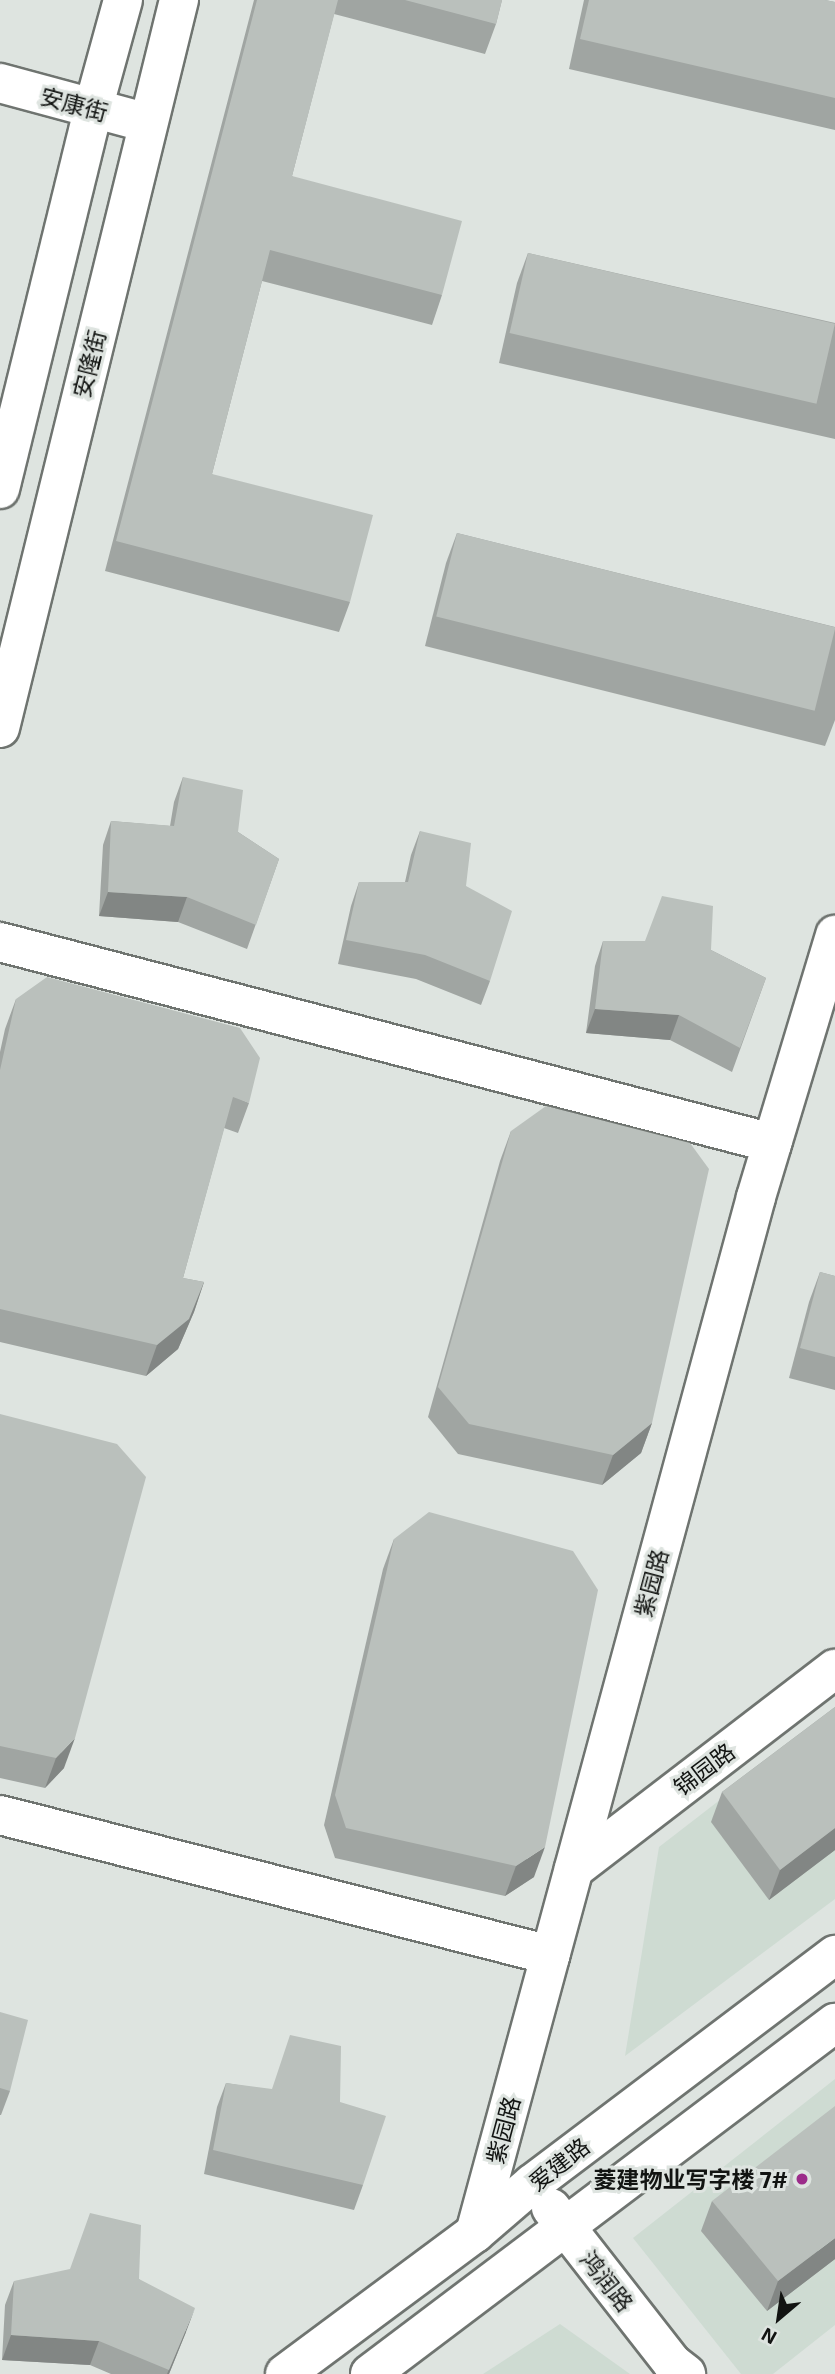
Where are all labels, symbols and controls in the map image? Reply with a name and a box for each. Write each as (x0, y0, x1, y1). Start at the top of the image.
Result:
street label: 安康街 (37, 82, 111, 126)
street label: 安隆街 (67, 327, 111, 401)
street label: 紫园路 (629, 1546, 673, 1620)
street label: 锦园路 (668, 1737, 740, 1801)
street label: 紫园路 (481, 2093, 525, 2167)
street label: 爱建路 (523, 2132, 595, 2196)
place label: 菱建物业写字楼 7# (593, 2165, 788, 2193)
marker: 菱建物业写字楼 7# (794, 2171, 810, 2187)
street label: 鸿润路 (575, 2245, 639, 2317)
north arrow (744, 2283, 814, 2353)
text: N (757, 2323, 780, 2350)

